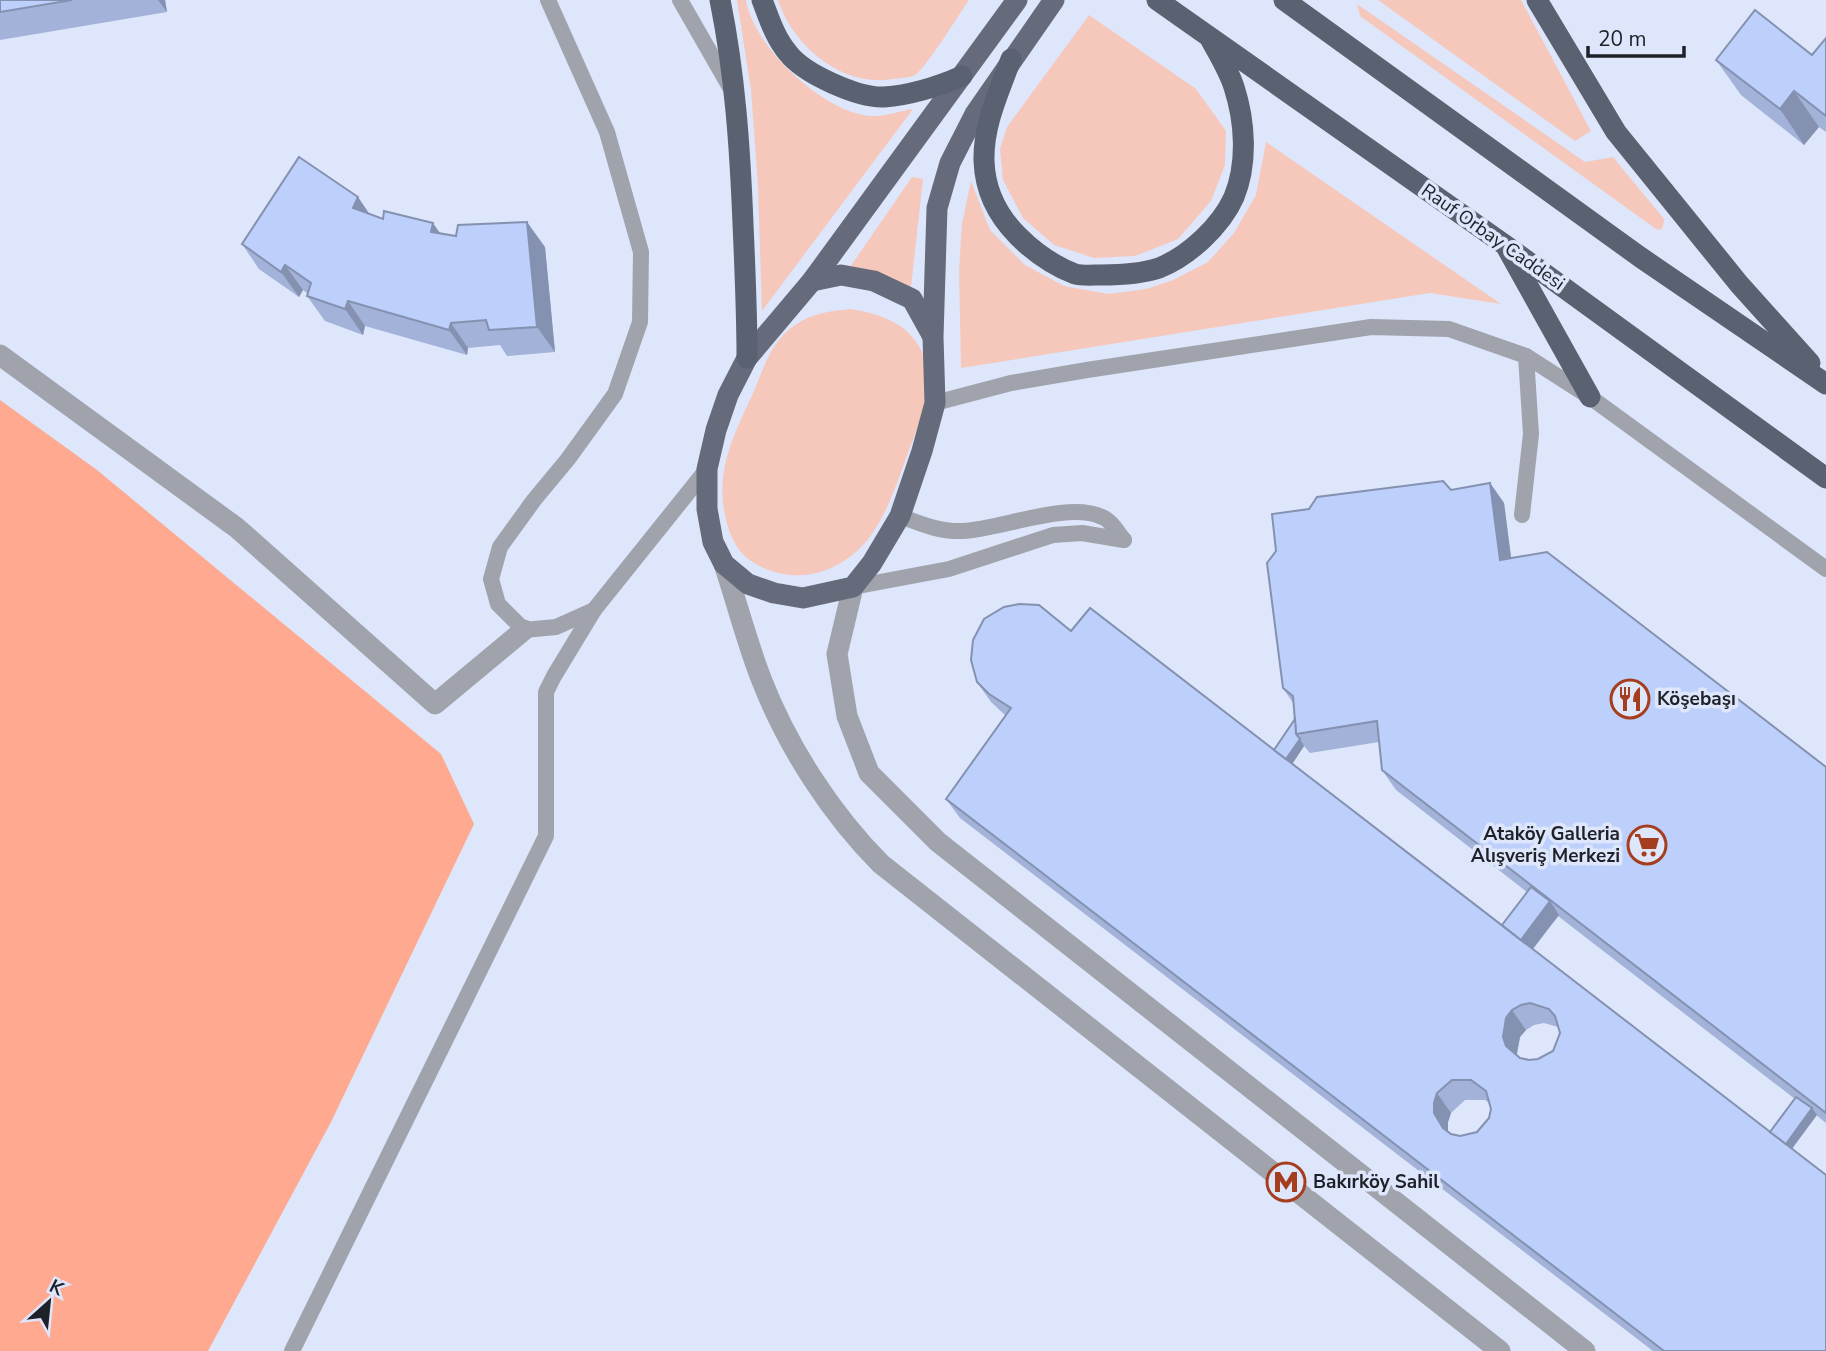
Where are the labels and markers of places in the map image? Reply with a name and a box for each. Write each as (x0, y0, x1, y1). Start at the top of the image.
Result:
restaurant icon: Köşebaşı (1609, 678, 1651, 720)
place label: Köşebaşı (1657, 686, 1736, 712)
place label: Ataköy Galleria Alışveriş Merkezi (1471, 821, 1620, 869)
supermarket icon: Ataköy Galleria Alışveriş Merkezi (1626, 824, 1668, 866)
metro station icon: Bakırköy Sahil (1265, 1161, 1307, 1203)
place label: Bakırköy Sahil (1313, 1169, 1439, 1195)

